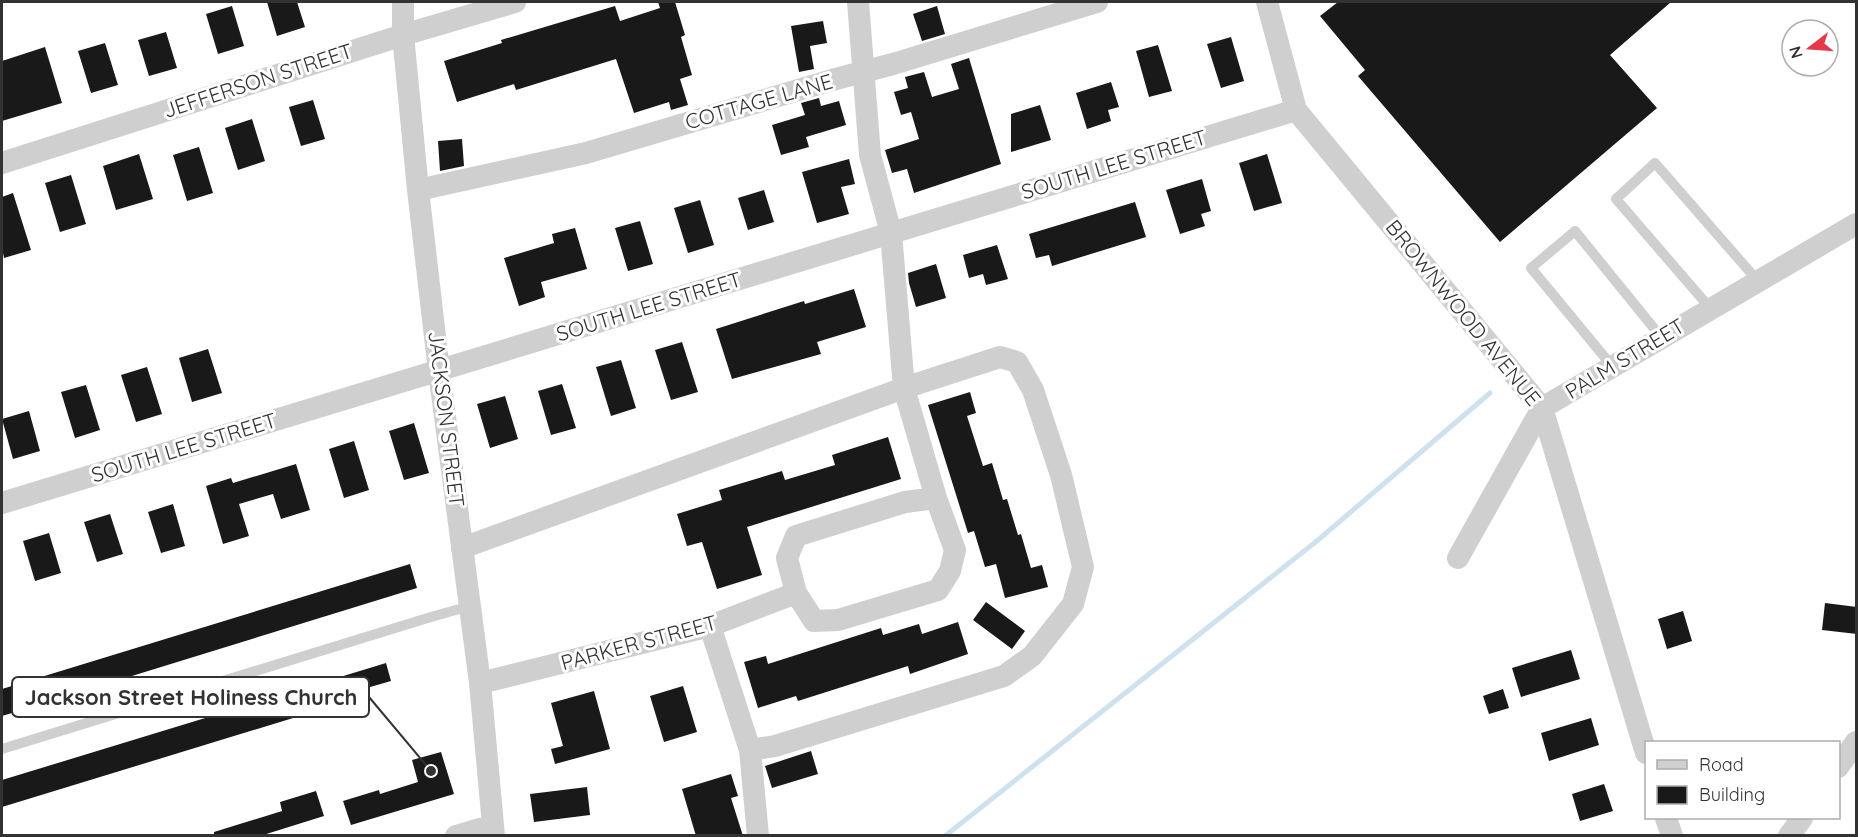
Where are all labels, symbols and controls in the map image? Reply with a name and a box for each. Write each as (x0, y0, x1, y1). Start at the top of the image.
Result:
north arrow (1780, 18, 1840, 78)
street label: JEFFERSON STREET (160, 37, 356, 123)
text: N (1784, 44, 1807, 61)
street label: COTTAGE LANE (682, 68, 835, 134)
street label: SOUTH LEE STREET (1018, 124, 1209, 205)
street label: BROWNWOOD AVENUE (1381, 214, 1547, 411)
street label: SOUTH LEE STREET (553, 266, 744, 347)
street label: PALM STREET (1560, 312, 1689, 404)
street label: JACKSON STREET (423, 330, 471, 508)
street label: SOUTH LEE STREET (88, 407, 279, 488)
street label: PARKER STREET (558, 609, 720, 675)
callout: Jackson Street Holiness Church (12, 677, 369, 717)
text: Jackson Street Holiness Church (25, 683, 357, 711)
legend (1645, 741, 1840, 819)
text: Road (1699, 753, 1744, 776)
text: Building (1699, 783, 1765, 806)

